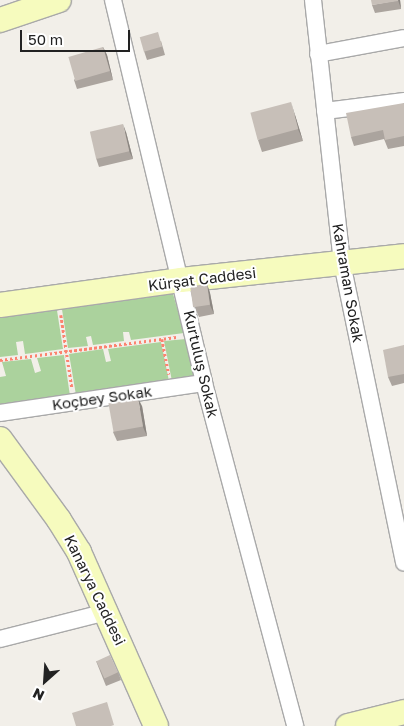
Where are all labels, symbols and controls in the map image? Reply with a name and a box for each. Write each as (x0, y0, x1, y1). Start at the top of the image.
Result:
scale bar (22, 20, 132, 52)
text: 50 m (28, 30, 63, 48)
street label: Kahraman Sokak (329, 222, 367, 344)
street label: Kürşat Caddesi (147, 263, 257, 295)
street label: Kurtuluş Sokak (180, 308, 222, 420)
street label: Koçbey Sokak (51, 382, 153, 414)
street label: Kanarya Caddesi (60, 532, 130, 648)
north arrow (20, 656, 70, 706)
text: N (30, 685, 47, 705)

